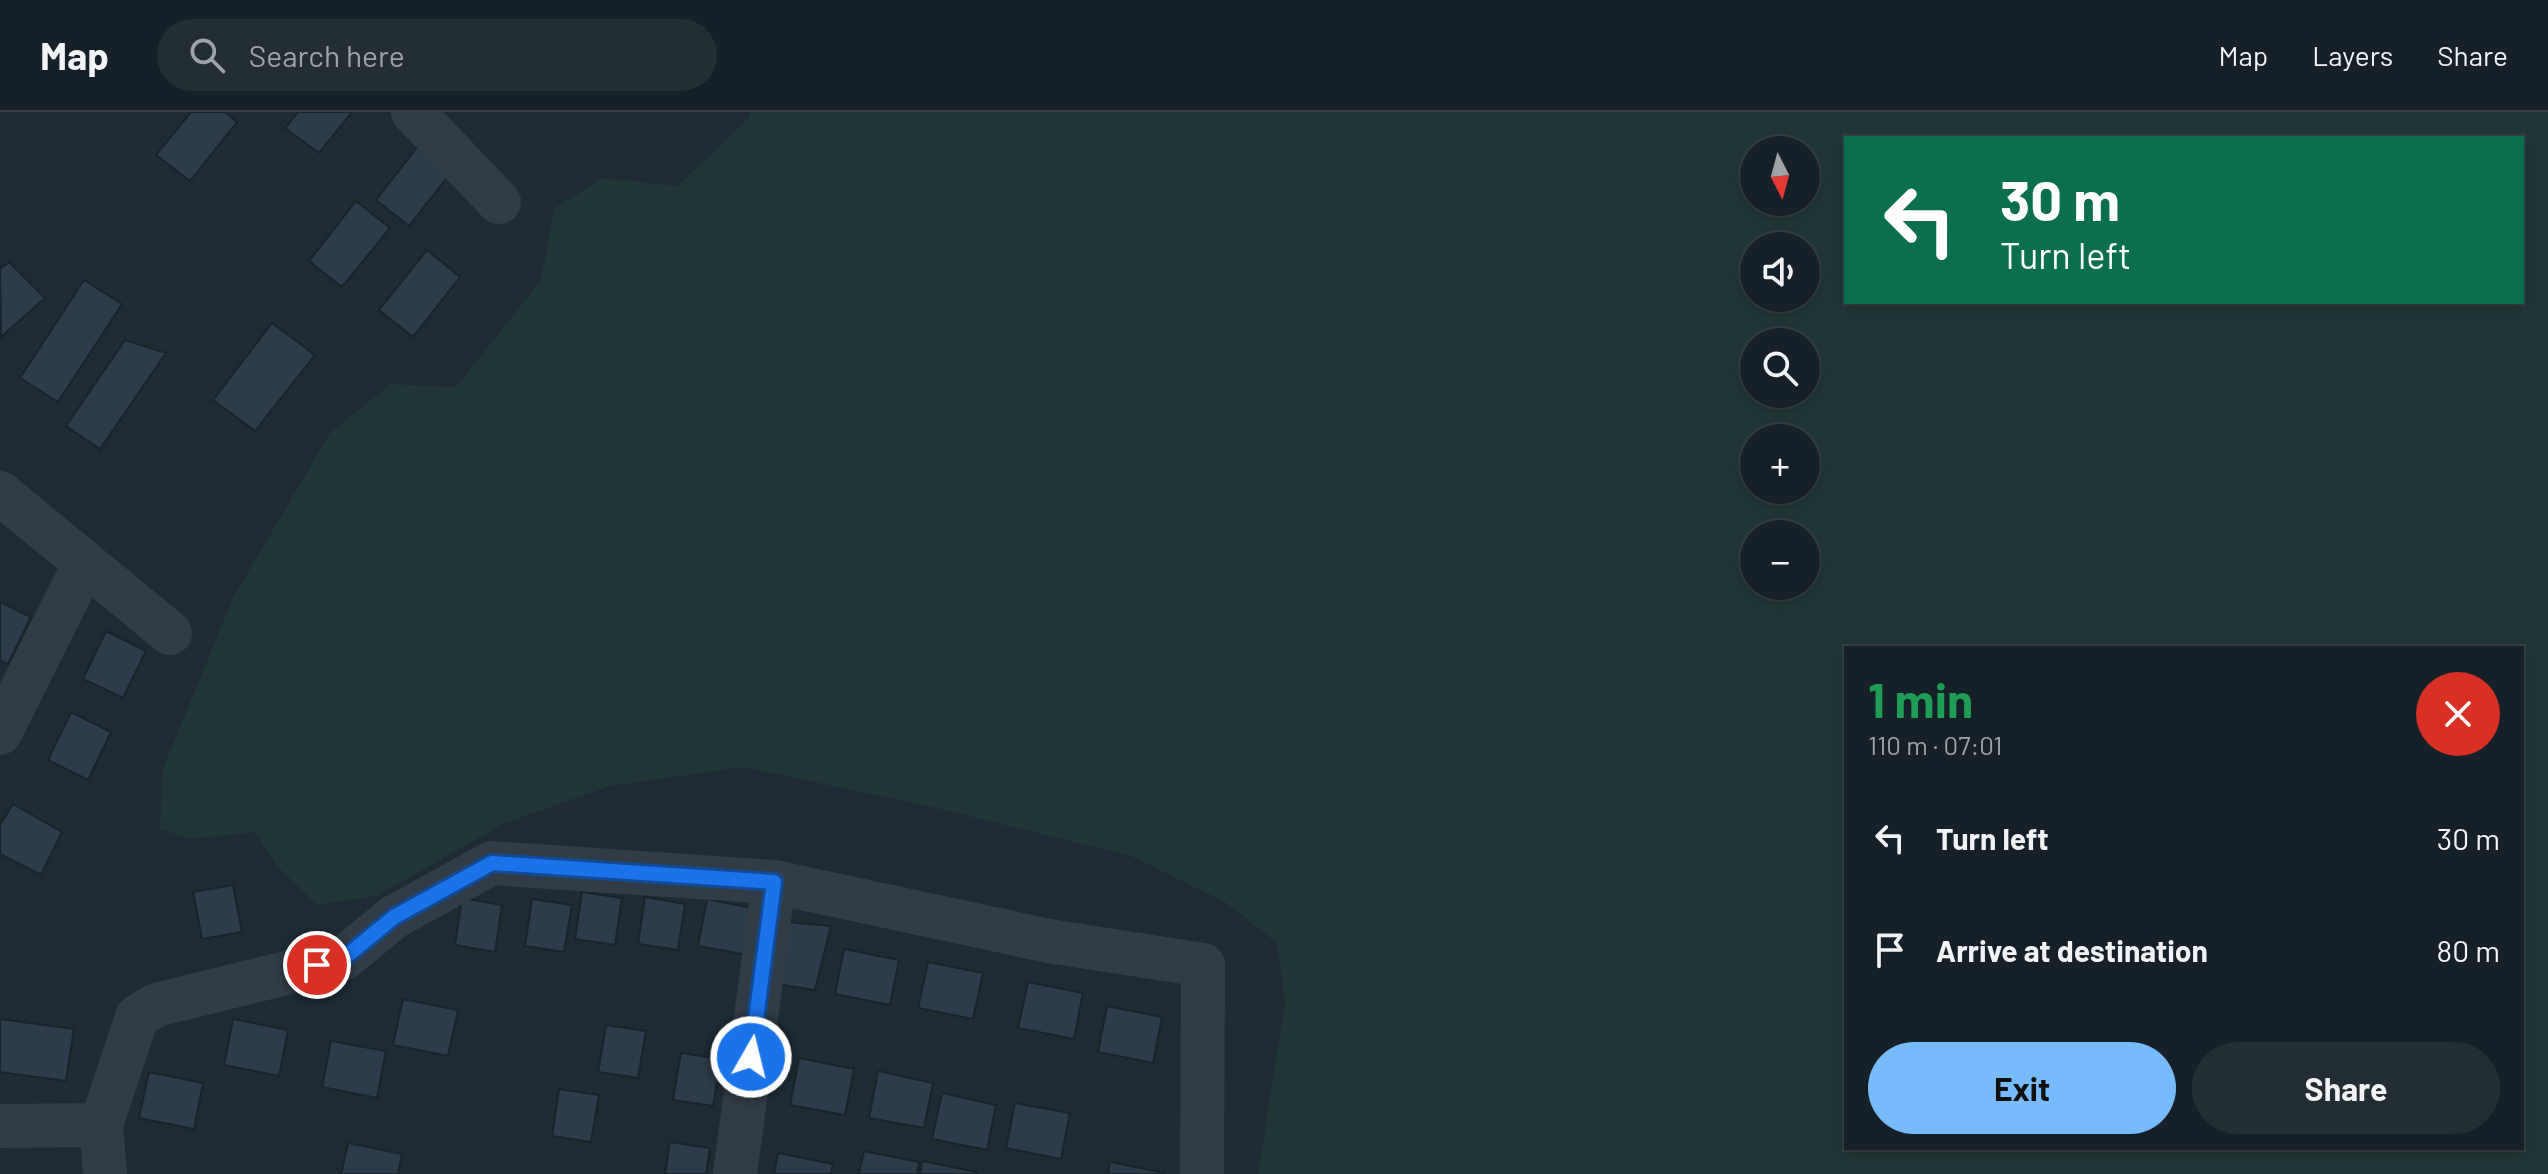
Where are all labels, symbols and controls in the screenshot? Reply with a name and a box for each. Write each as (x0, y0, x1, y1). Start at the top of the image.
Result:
search box (157, 19, 717, 91)
text: Map (40, 32, 109, 78)
icon: search (185, 33, 229, 77)
text: Search here (249, 37, 405, 73)
text: Map (2218, 38, 2268, 72)
text: Layers (2312, 38, 2393, 72)
text: Share (2437, 38, 2508, 72)
north arrow (1740, 136, 1820, 216)
map controls (1740, 136, 1820, 600)
text: 30 m (2000, 165, 2120, 232)
icon: left (1868, 168, 1972, 272)
button: sound (1740, 232, 1820, 312)
text: Turn left (2000, 233, 2131, 276)
button: search (1740, 328, 1820, 408)
button: + (1740, 424, 1820, 504)
button: − (1740, 520, 1820, 600)
text: 1 min (1868, 670, 1973, 728)
button: close (2416, 672, 2500, 756)
text: 110 m · 07:01 (1868, 729, 2002, 760)
icon: left (1868, 816, 1912, 860)
text: Turn left (1936, 820, 2049, 856)
text: 30 m (2437, 820, 2500, 856)
icon: arrive (1868, 928, 1912, 972)
pin (283, 931, 351, 999)
text: Arrive at destination (1936, 932, 2208, 968)
text: 80 m (2437, 932, 2500, 968)
icon: arrive (295, 943, 339, 987)
position arrow (709, 1015, 793, 1099)
button: Exit (1868, 1042, 2176, 1134)
button: Share (2192, 1042, 2500, 1134)

